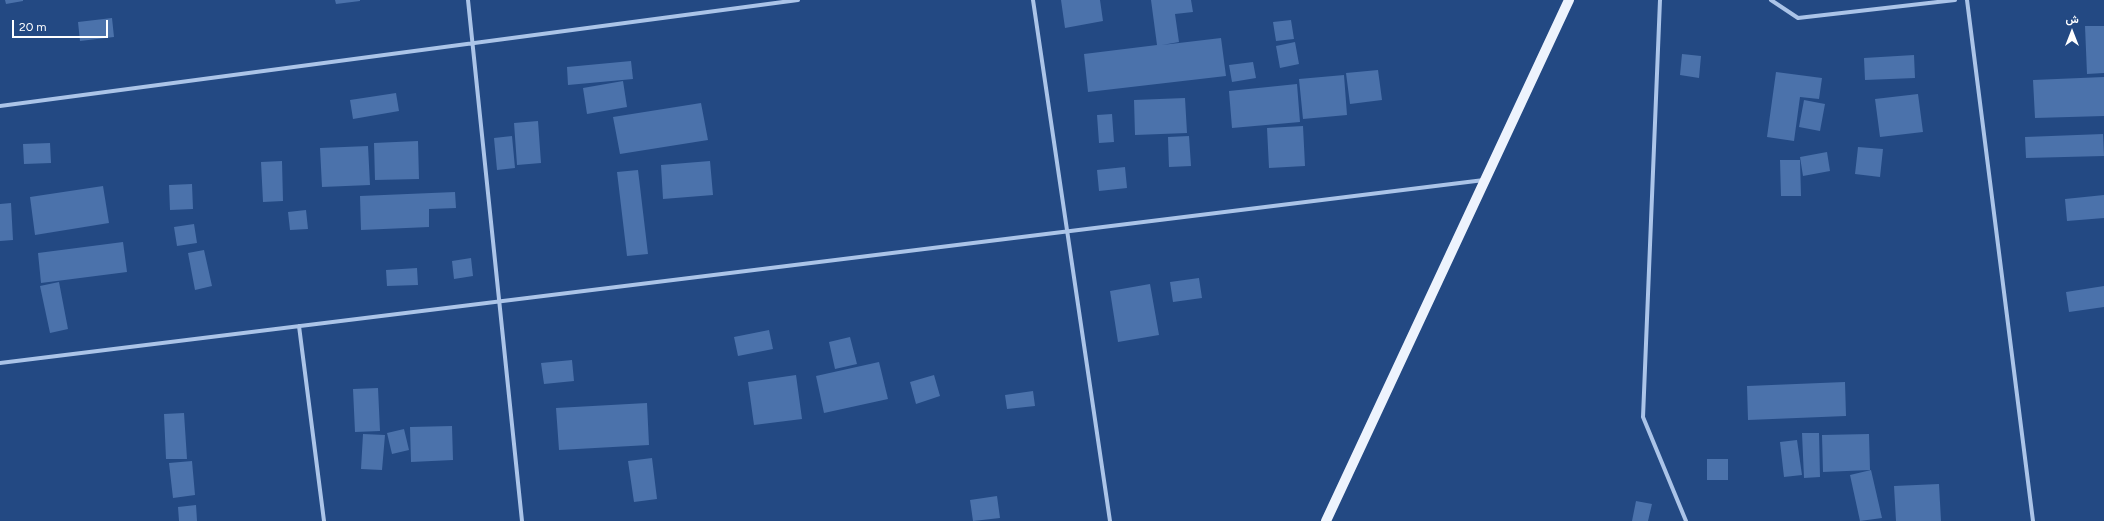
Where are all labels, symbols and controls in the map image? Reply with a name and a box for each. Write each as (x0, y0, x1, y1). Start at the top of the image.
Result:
scale bar (14, 12, 110, 38)
north arrow (2052, 12, 2092, 52)
text: ش (2065, 13, 2079, 26)
text: 20 m (19, 20, 47, 34)

